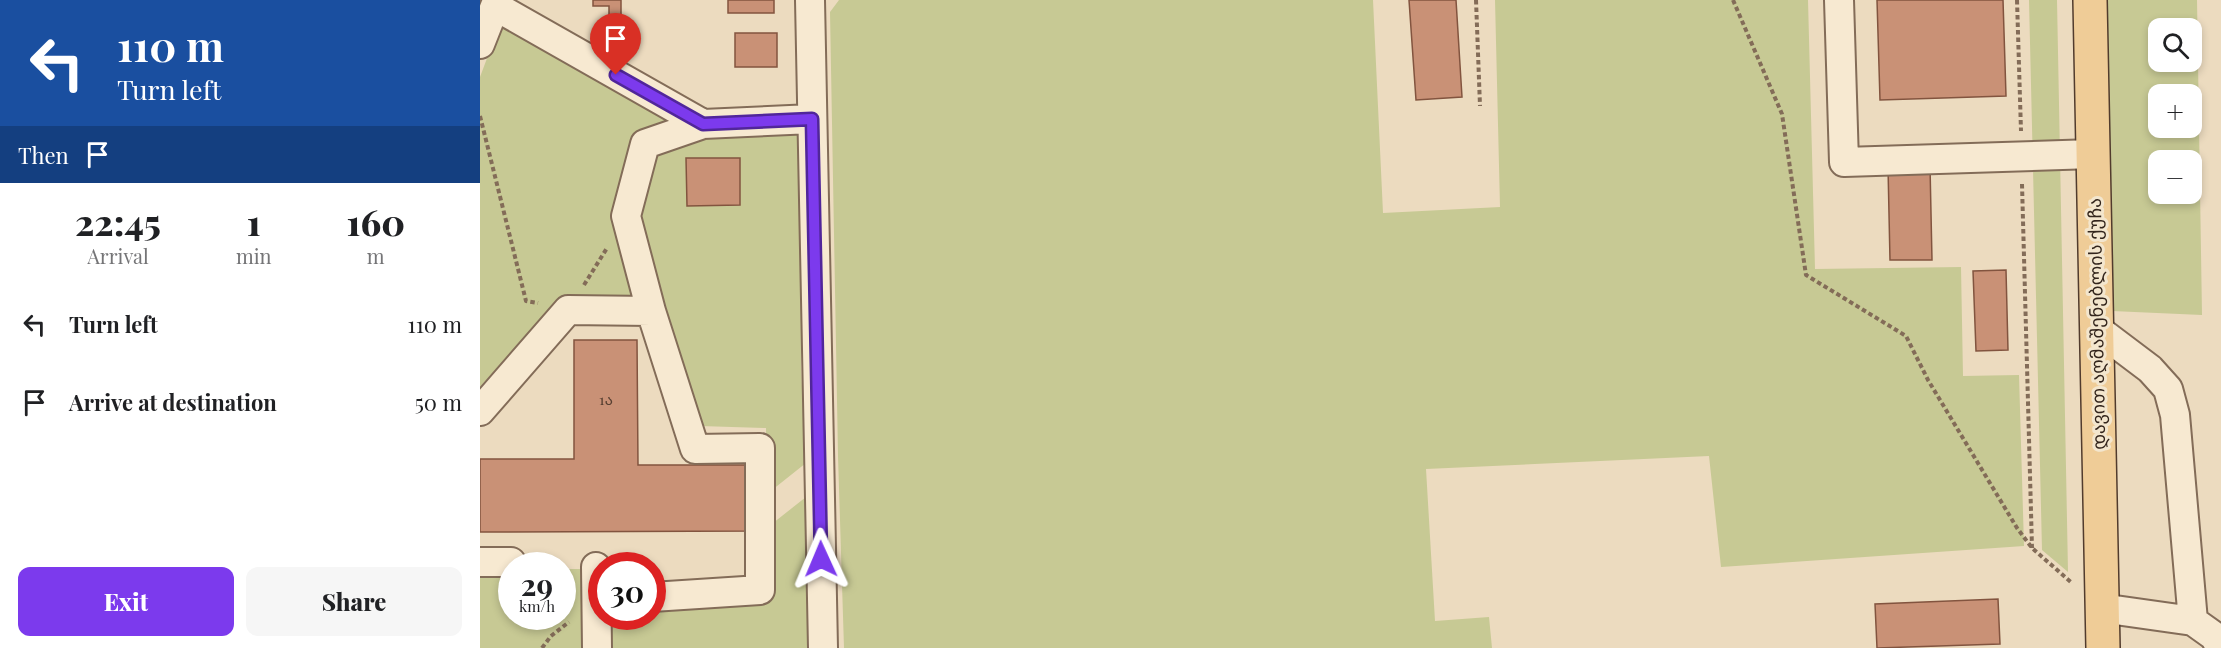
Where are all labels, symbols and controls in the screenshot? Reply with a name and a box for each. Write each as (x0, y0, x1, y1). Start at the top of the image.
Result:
pin (590, 13, 641, 75)
text: 110 m (117, 17, 224, 73)
map controls (2148, 18, 2202, 204)
button: search (2148, 18, 2202, 72)
icon: arrive (599, 22, 632, 55)
icon: left (18, 24, 96, 102)
text: Turn left (117, 71, 221, 107)
button: + (2148, 84, 2202, 138)
icon: arrive (81, 138, 114, 171)
text: Then (18, 140, 69, 170)
button: − (2148, 150, 2202, 204)
text: 22:45 (75, 197, 161, 245)
text: 1 (247, 197, 261, 245)
text: 160 (347, 197, 405, 245)
street label: დავით აღმაშენებლის ქუჩა (2082, 198, 2110, 450)
text: Arrival (87, 242, 149, 269)
text: min (236, 242, 272, 269)
text: m (367, 242, 385, 269)
icon: left (18, 308, 51, 341)
text: Turn left (69, 309, 158, 339)
text: 110 m (408, 309, 462, 339)
icon: arrive (18, 386, 51, 419)
text: Arrive at destination (69, 387, 277, 417)
text: 50 m (415, 387, 462, 417)
house number: 1ა (599, 389, 613, 409)
position arrow (789, 527, 853, 591)
speed limit sign: 30 (588, 552, 666, 630)
text: 29 (521, 564, 553, 604)
button: Exit (18, 567, 234, 636)
button: Share (246, 567, 462, 636)
text: km/h (519, 596, 555, 616)

